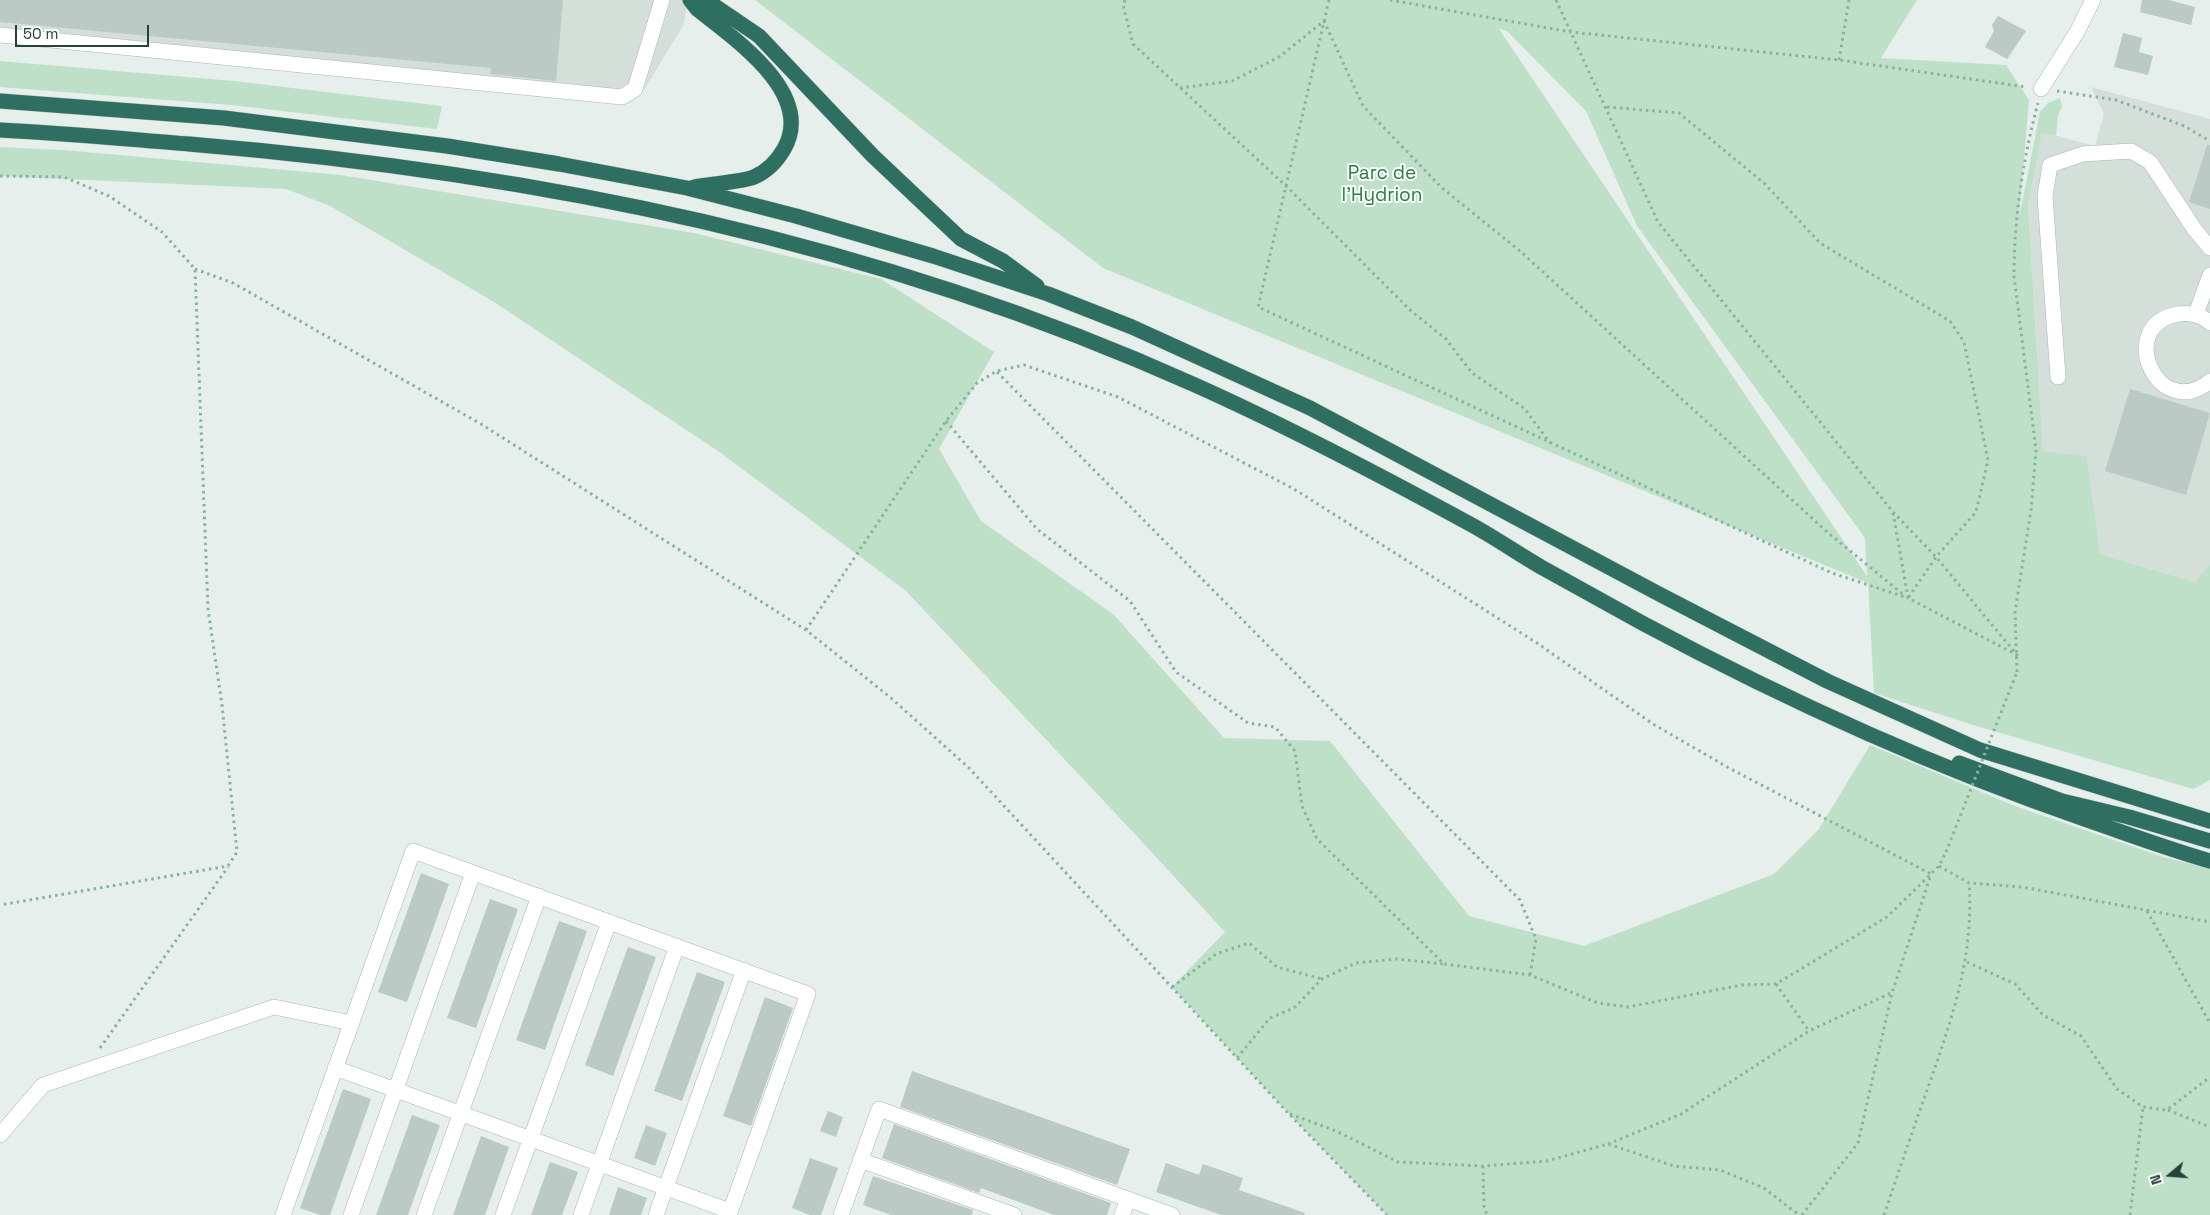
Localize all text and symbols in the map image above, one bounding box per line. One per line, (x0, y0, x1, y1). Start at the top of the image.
scale bar (18, 15, 151, 47)
text: 50 m (23, 24, 58, 43)
park label: Parc de l'Hydrion (1342, 163, 1422, 207)
north arrow (2145, 1150, 2195, 1200)
text: N (2146, 1172, 2166, 1187)

